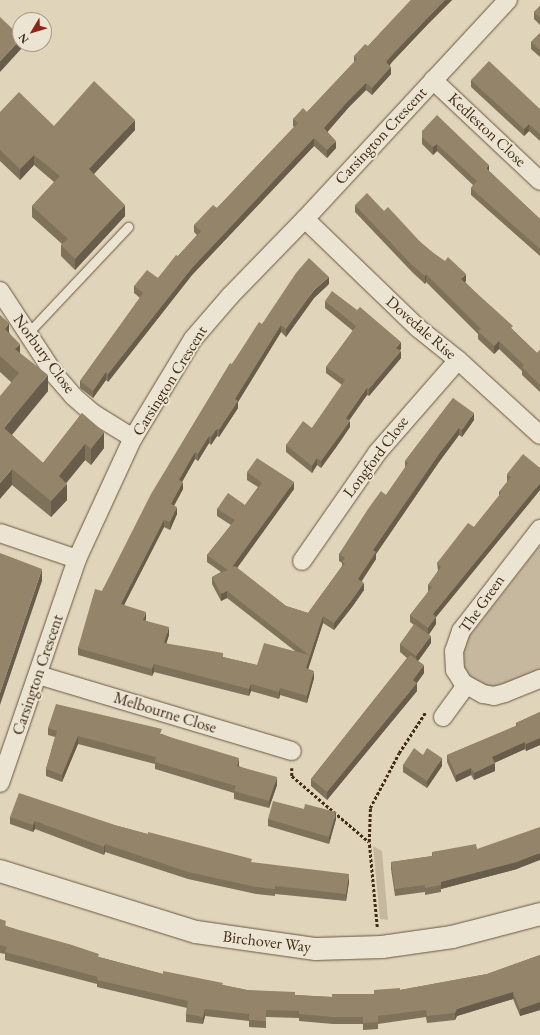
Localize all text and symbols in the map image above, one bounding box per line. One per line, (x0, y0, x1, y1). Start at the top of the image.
north arrow (12, 12, 52, 52)
text: N (15, 31, 32, 47)
street label: Carsington Crescent (331, 83, 431, 189)
street label: Kedleston Close (444, 89, 530, 171)
street label: Dovedale Rise (382, 292, 460, 364)
street label: Norbury Close (9, 311, 79, 397)
street label: Carsington Crescent (128, 322, 212, 440)
street label: Longford Close (339, 413, 413, 501)
street label: The Green (455, 571, 509, 637)
street label: Carsington Crescent (8, 612, 68, 738)
street label: Melbourne Close (111, 688, 219, 738)
street label: Birchover Way (222, 927, 312, 957)

